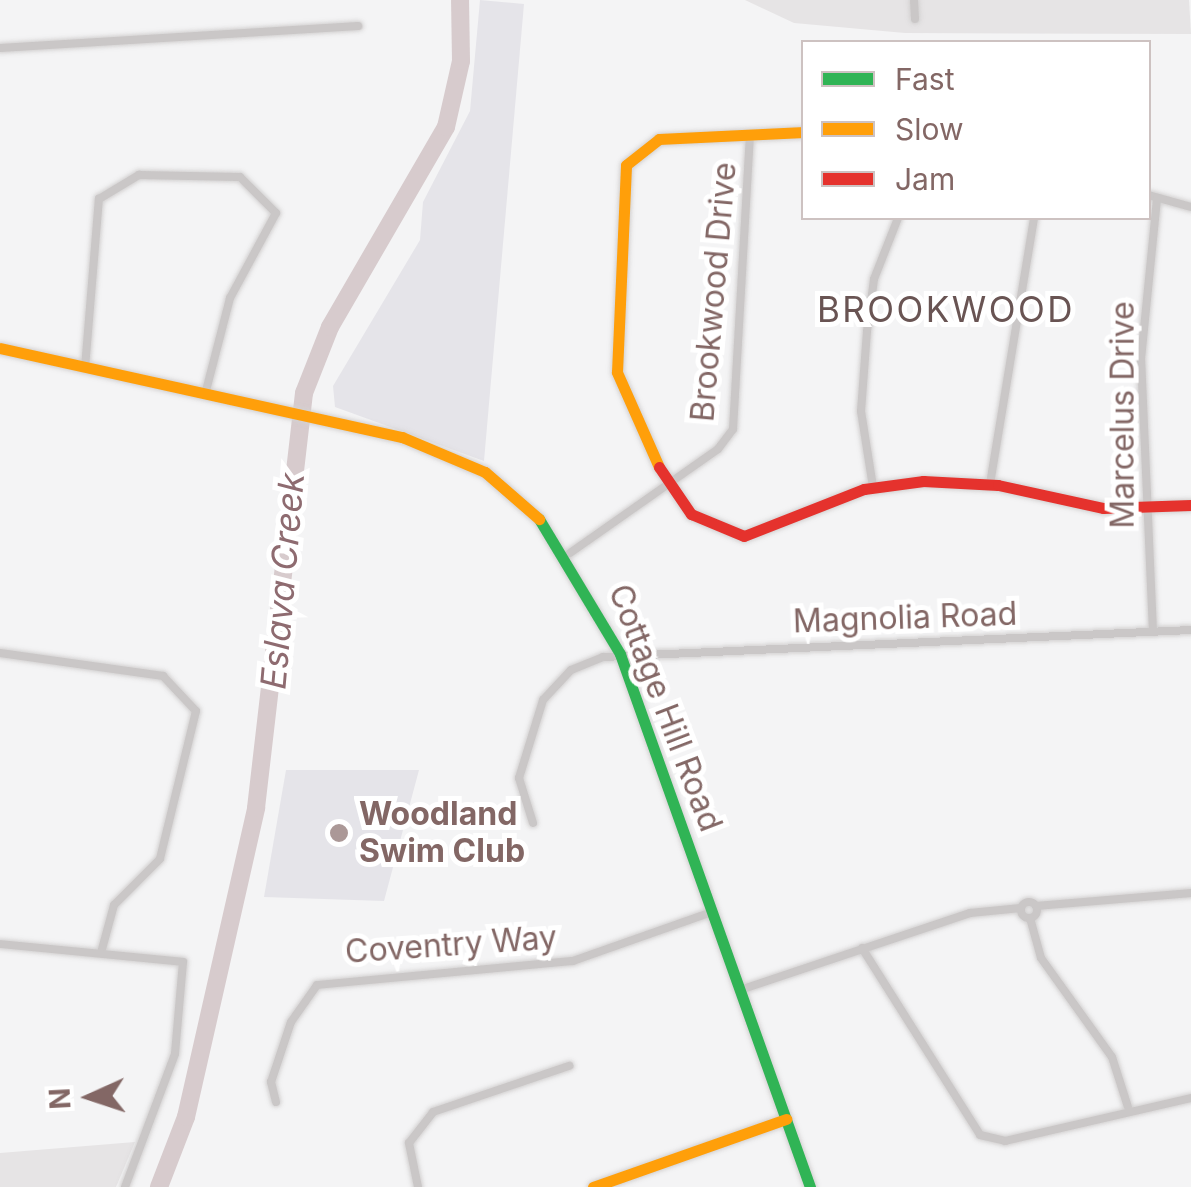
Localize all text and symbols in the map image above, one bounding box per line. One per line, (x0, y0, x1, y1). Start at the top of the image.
legend (801, 40, 1151, 220)
text: Fast (895, 61, 954, 97)
text: Slow (895, 111, 964, 147)
street label: Brookwood Drive (684, 161, 744, 423)
text: Jam (895, 161, 955, 197)
district label: BROOKWOOD (817, 288, 1075, 330)
street label: Marcelus Drive (1104, 301, 1142, 529)
water label: Eslava Creek (252, 471, 312, 691)
street label: Cottage Hill Road (600, 579, 730, 837)
street label: Magnolia Road (792, 595, 1018, 641)
place label: Woodland Swim Club (359, 796, 525, 871)
marker: Woodland Swim Club (328, 822, 350, 844)
street label: Coventry Way (344, 918, 558, 972)
north arrow (40, 1047, 140, 1147)
text: N (43, 1087, 78, 1110)

